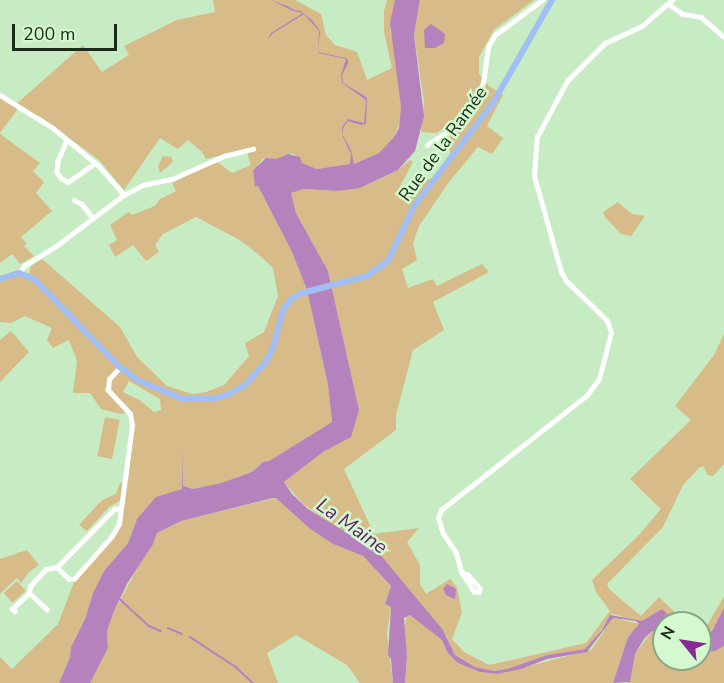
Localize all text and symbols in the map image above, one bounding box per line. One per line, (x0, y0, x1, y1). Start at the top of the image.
scale bar (15, 12, 120, 50)
text: 200 m (23, 22, 75, 46)
street label: Rue de la Ramée (394, 82, 492, 206)
water label: La Maine (312, 493, 392, 559)
north arrow (652, 611, 712, 671)
text: N (656, 622, 681, 644)

